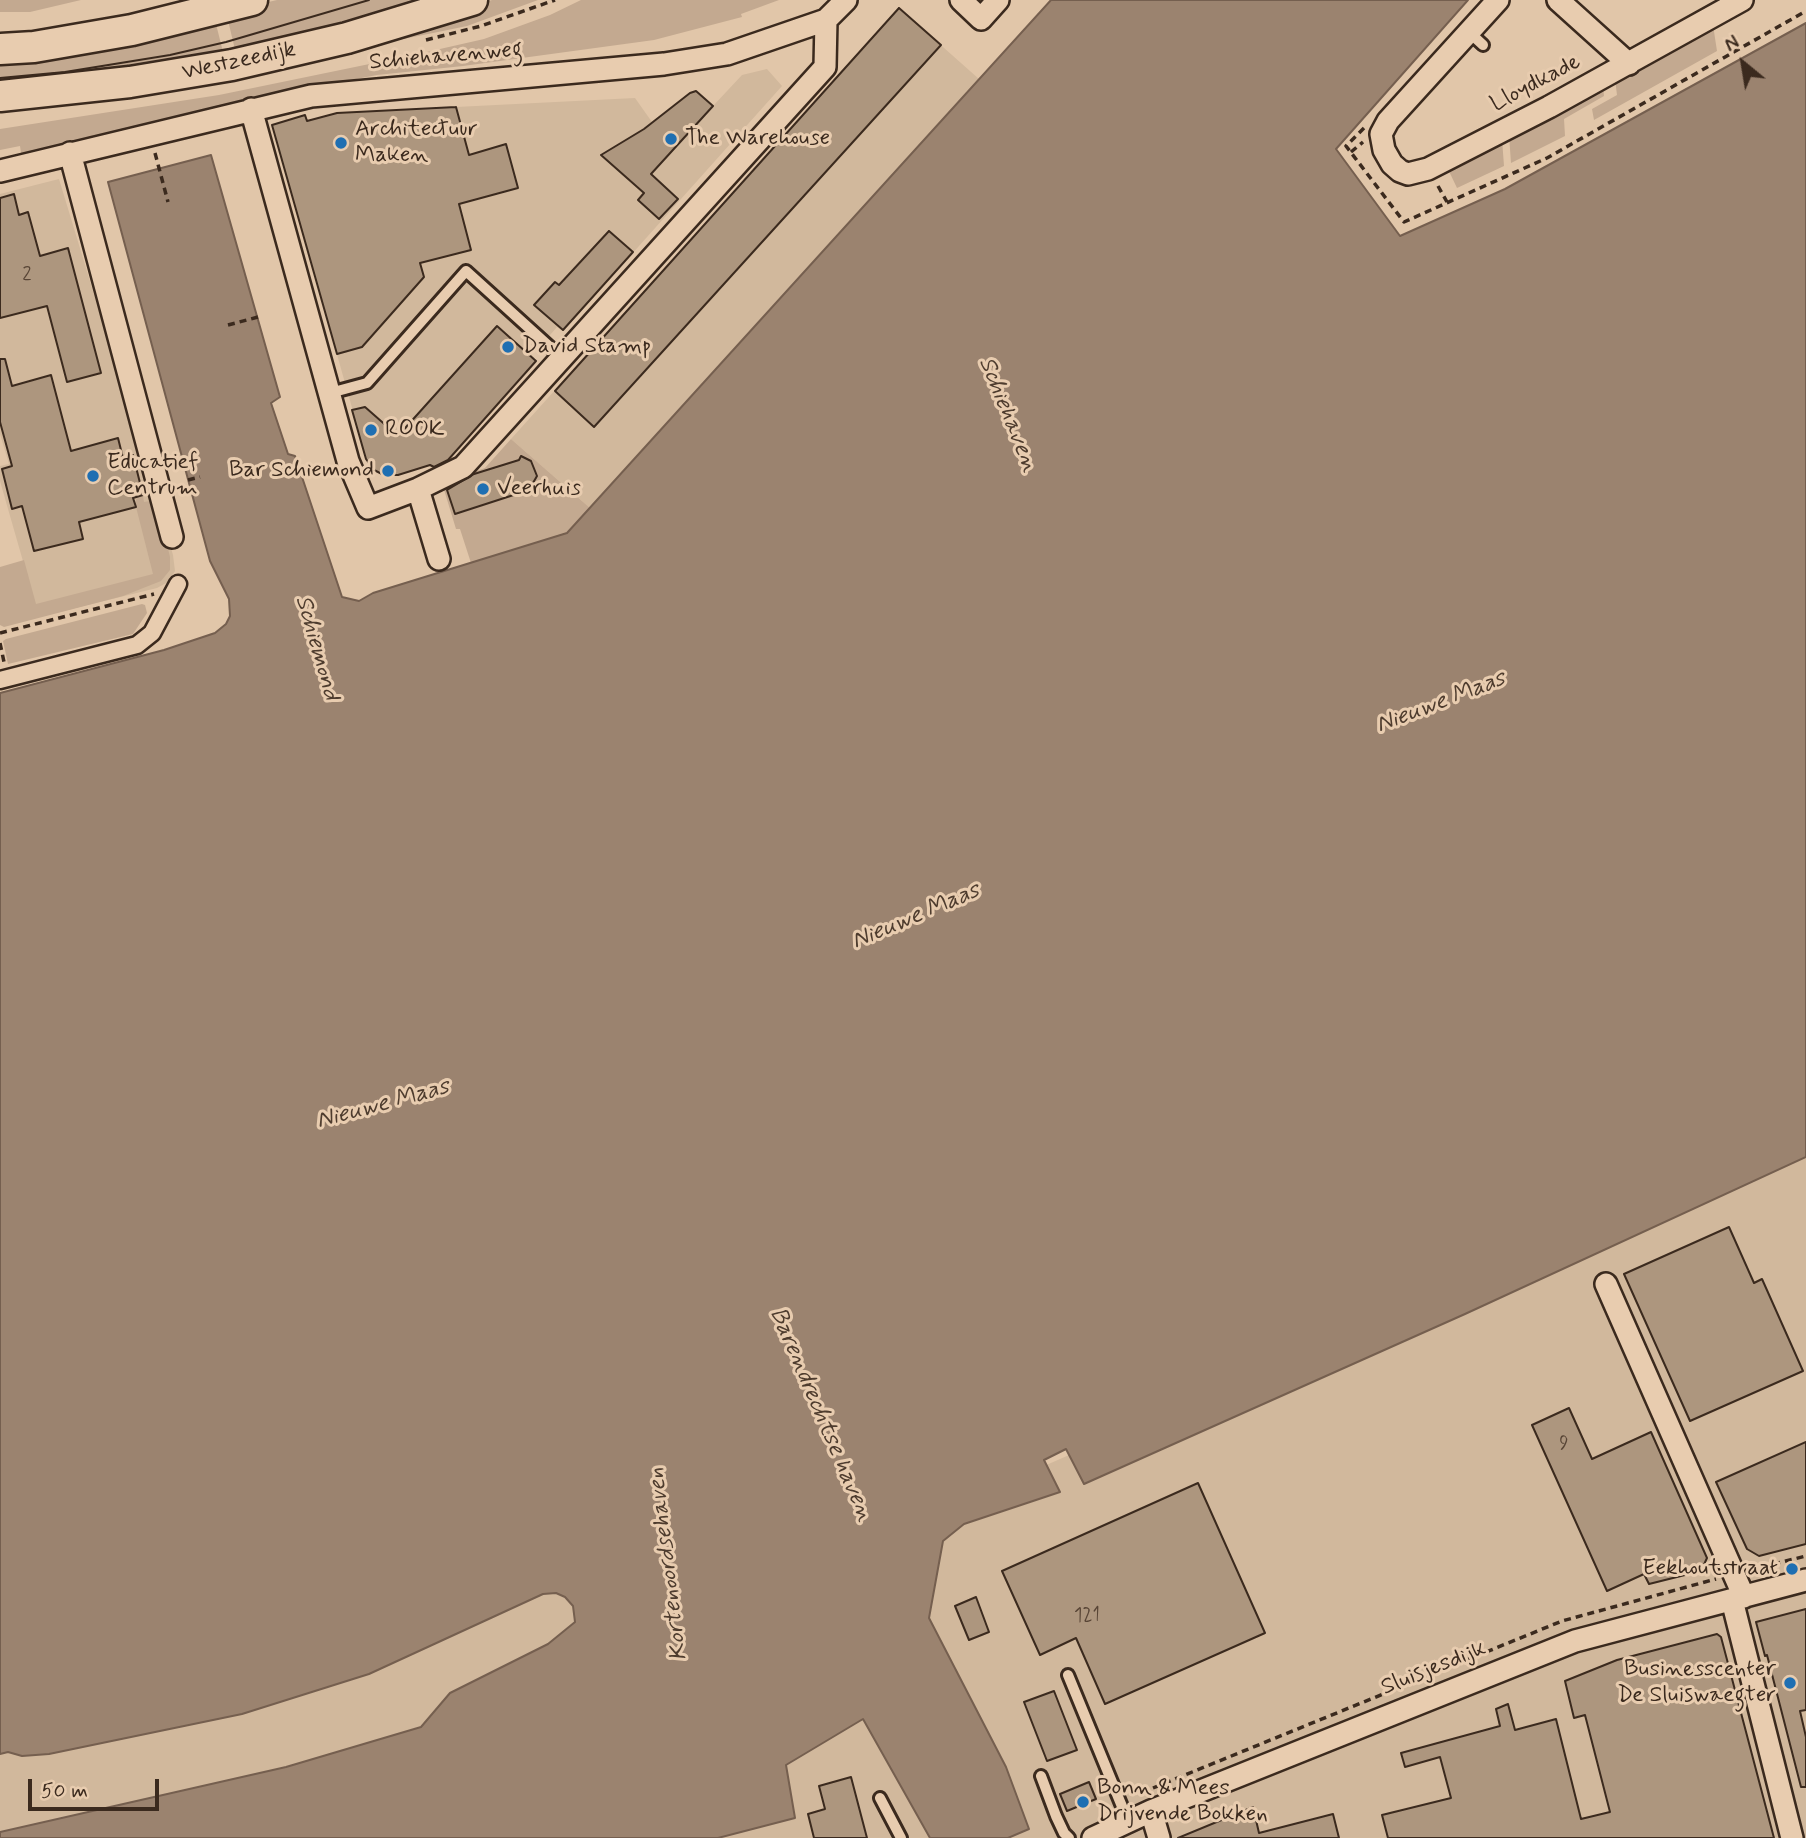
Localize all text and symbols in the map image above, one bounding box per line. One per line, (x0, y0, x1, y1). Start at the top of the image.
north arrow (1708, 28, 1778, 98)
text: N (1721, 30, 1744, 58)
street label: Westzeedijk (180, 37, 298, 87)
street label: Schiehavenweg (368, 37, 524, 77)
street label: Lloydkade (1486, 49, 1586, 119)
place label: Architectuur Maken (355, 116, 478, 170)
place label: The Warehouse (685, 125, 830, 153)
marker: The Warehouse (663, 131, 679, 147)
marker: Architectuur Maken (333, 135, 349, 151)
house number: 2 (22, 265, 32, 287)
place label: David Stamp (522, 333, 651, 361)
marker: David Stamp (500, 339, 516, 355)
water label: Schiehaven (971, 353, 1043, 477)
place label: ROOK (385, 416, 445, 444)
marker: ROOK (363, 422, 379, 438)
place label: Educatief Centrum (107, 449, 198, 503)
place label: Bar Schiemond (229, 457, 374, 485)
marker: Bar Schiemond (380, 463, 396, 479)
marker: Educatief Centrum (85, 468, 101, 484)
place label: Veerhuis (497, 475, 581, 503)
marker: Veerhuis (475, 481, 491, 497)
water label: Schiemond (287, 592, 345, 704)
water label: Nieuwe Maas (1372, 665, 1510, 741)
water label: Nieuwe Maas (848, 877, 984, 957)
water label: Nieuwe Maas (314, 1073, 452, 1137)
water label: Barendrechtse haven (762, 1304, 878, 1526)
house number: 9 (1559, 1434, 1569, 1456)
water label: Kortenoordsehaven (643, 1466, 695, 1662)
place label: Eekhoutstraat (1642, 1555, 1778, 1583)
marker: Eekhoutstraat (1784, 1561, 1800, 1577)
house number: 121 (1074, 1606, 1100, 1628)
street label: Sluisjesdijk (1378, 1635, 1490, 1703)
place label: Businesscenter De Sluiswaegter (1617, 1656, 1776, 1710)
marker: Businesscenter De Sluiswaegter (1782, 1675, 1798, 1691)
scale bar (32, 1764, 163, 1808)
place label: Bonn & Mees Drijvende Bokken (1097, 1775, 1268, 1829)
text: 50 m (41, 1777, 88, 1805)
marker: Bonn & Mees Drijvende Bokken (1075, 1794, 1091, 1810)

